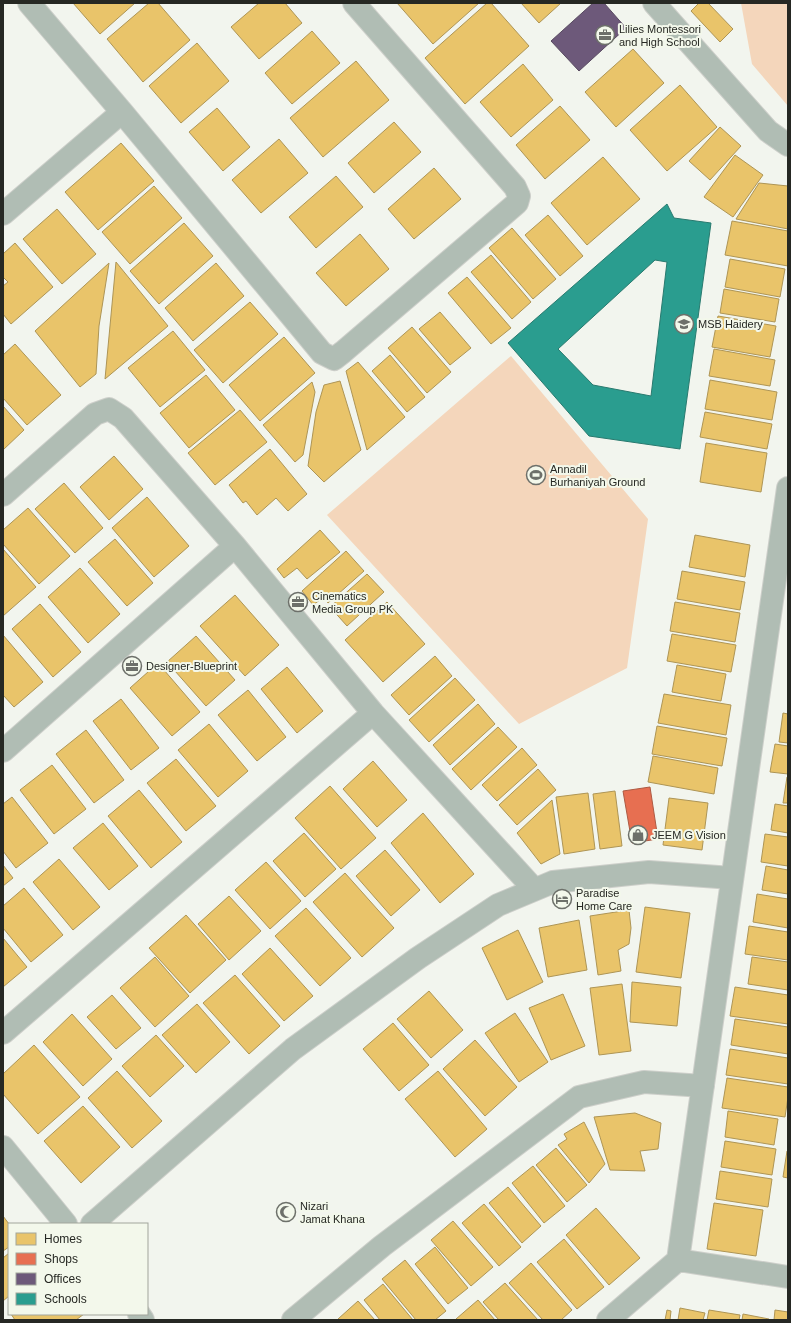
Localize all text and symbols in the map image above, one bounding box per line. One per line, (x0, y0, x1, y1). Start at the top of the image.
place label: Lilies Montessori and High School (619, 23, 701, 48)
office icon: Lilies Montessori and High School (594, 24, 616, 46)
school or university icon: MSB Haidery (673, 313, 695, 335)
place label: MSB Haidery (698, 318, 763, 330)
place label: Annadil Burhaniyah Ground (550, 463, 645, 488)
sports icon: Annadil Burhaniyah Ground (525, 464, 547, 486)
place label: Cinematics Media Group PK (312, 590, 394, 615)
office icon: Cinematics Media Group PK (287, 591, 309, 613)
office icon: Designer-Blueprint (121, 655, 143, 677)
place label: Designer-Blueprint (146, 660, 237, 672)
shop icon: JEEM G Vision (627, 824, 649, 846)
place label: JEEM G Vision (652, 829, 726, 841)
place label: Paradise Home Care (576, 887, 632, 912)
hotel icon: Paradise Home Care (551, 888, 573, 910)
place label: Nizari Jamat Khana (300, 1200, 366, 1225)
mosque icon: Nizari Jamat Khana (275, 1201, 297, 1223)
legend (8, 1223, 148, 1315)
text: Homes (44, 1232, 82, 1246)
text: Shops (44, 1252, 78, 1266)
text: Offices (44, 1272, 81, 1286)
text: Schools (44, 1292, 87, 1306)

